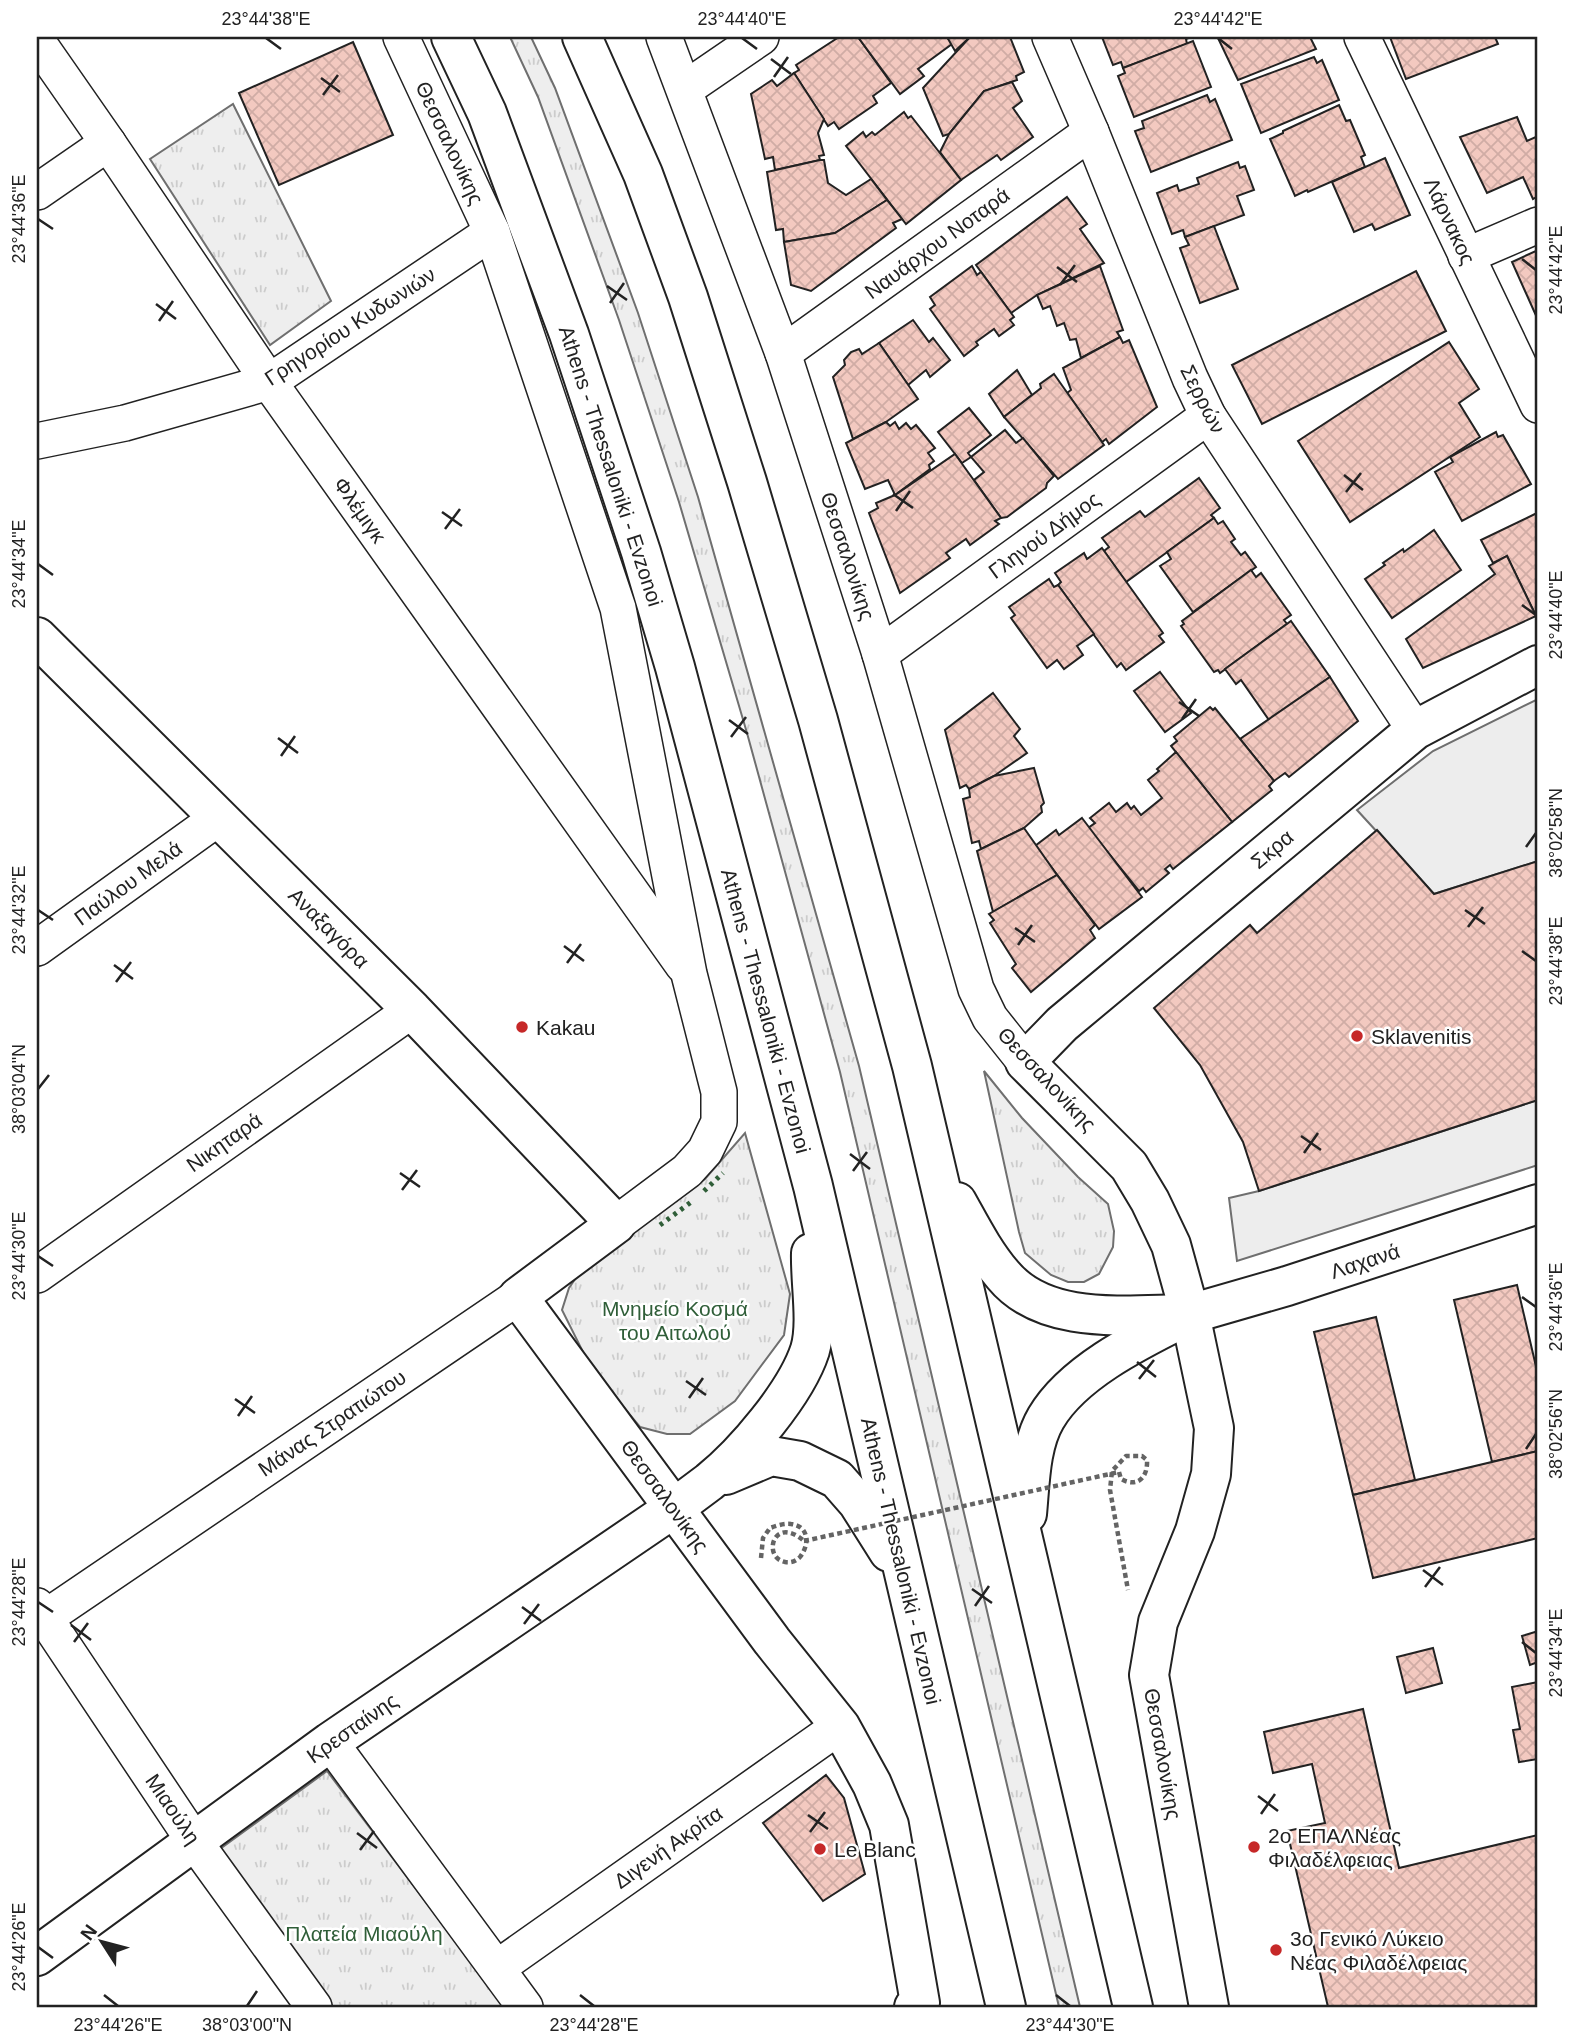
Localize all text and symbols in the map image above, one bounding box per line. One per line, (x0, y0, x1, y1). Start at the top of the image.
text: 23°44'38"E (221, 9, 311, 29)
text: 23°44'40"E (697, 9, 787, 29)
text: 23°44'42"E (1173, 9, 1263, 29)
street label: Θεσσαλονίκης (411, 78, 489, 208)
text: 23°44'36"E (9, 174, 29, 264)
street label: Λάρνακος (1420, 174, 1480, 268)
street label: Ναυάρχου Νοταρά (860, 183, 1014, 303)
text: 23°44'42"E (1546, 225, 1566, 315)
street label: Γρηγορίου Κυδωνιών (260, 262, 440, 390)
street label: Athens - Thessaloniki - Evzonoi (555, 323, 667, 609)
street label: Σερρών (1176, 361, 1230, 437)
street label: Φλέμιγκ (329, 473, 391, 547)
street label: Γληνού Δήμος (984, 487, 1104, 583)
street label: Θεσσαλονίκης (816, 489, 880, 623)
text: 23°44'34"E (9, 519, 29, 609)
text: 23°44'40"E (1546, 570, 1566, 660)
text: 38°02'58"N (1546, 788, 1566, 878)
street label: Σκρα (1246, 825, 1298, 873)
street label: Παύλου Μελά (70, 836, 186, 930)
text: 23°44'32"E (9, 865, 29, 955)
street label: Athens - Thessaloniki - Evzonoi (717, 866, 815, 1156)
street label: Αναξαγόρα (284, 883, 374, 973)
text: 23°44'38"E (1546, 916, 1566, 1006)
place label: Kakau (536, 1016, 596, 1039)
marker: Kakau (514, 1019, 530, 1035)
street label: Θεσσαλονίκης (993, 1022, 1101, 1136)
place label: Sklavenitis (1371, 1025, 1471, 1048)
marker: Sklavenitis (1349, 1028, 1365, 1044)
text: 38°03'04"N (9, 1044, 29, 1134)
street label: Νικηταρά (182, 1108, 266, 1176)
text: 23°44'30"E (9, 1211, 29, 1301)
street label: Λαχανά (1327, 1239, 1403, 1283)
text: 23°44'36"E (1546, 1262, 1566, 1352)
park label: Μνημείο Κοσμά του Αιτωλού (602, 1297, 748, 1344)
street label: Μάνας Στρατιώτου (254, 1365, 410, 1481)
text: 38°02'56"N (1546, 1389, 1566, 1479)
street label: Athens - Thessaloniki - Evzonoi (857, 1415, 945, 1707)
street label: Θεσσαλονίκης (617, 1435, 713, 1557)
text: 23°44'28"E (9, 1557, 29, 1647)
text: 23°44'34"E (1546, 1608, 1566, 1698)
street label: Θεσσαλονίκης (1140, 1686, 1186, 1822)
street label: Κρεσταίνης (302, 1688, 402, 1768)
street label: Μιαούλη (141, 1770, 205, 1848)
street label: Διγενή Ακρίτα (610, 1801, 726, 1893)
place label: 2ο ΕΠΑΛΝέας Φιλαδέλφειας (1268, 1824, 1401, 1871)
place label: Le Blanc (834, 1838, 916, 1861)
marker: 2ο ΕΠΑΛΝέας Φιλαδέλφειας (1246, 1839, 1262, 1855)
marker: Le Blanc (812, 1841, 828, 1857)
text: 23°44'26"E (9, 1902, 29, 1992)
north arrow (66, 1908, 136, 1978)
text: N (76, 1921, 101, 1944)
park label: Πλατεία Μιαούλη (285, 1922, 443, 1945)
place label: 3ο Γενικό Λύκειο Νέας Φιλαδέλφειας (1290, 1927, 1467, 1974)
marker: 3ο Γενικό Λύκειο Νέας Φιλαδέλφειας (1268, 1942, 1284, 1958)
text: 23°44'26"E (73, 2015, 163, 2035)
text: 38°03'00"N (202, 2015, 292, 2035)
text: 23°44'28"E (549, 2015, 639, 2035)
text: 23°44'30"E (1025, 2015, 1115, 2035)

